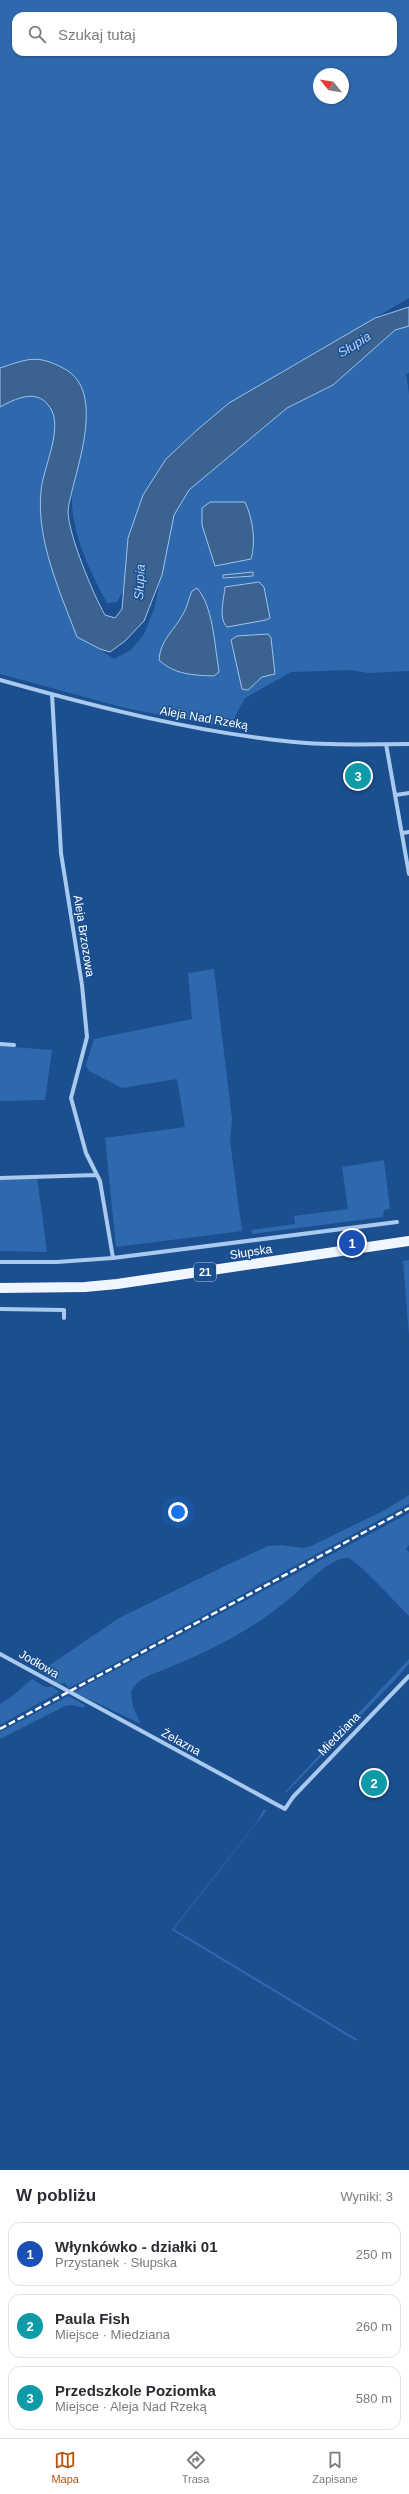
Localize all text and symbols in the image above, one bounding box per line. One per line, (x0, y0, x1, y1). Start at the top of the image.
search box (12, 12, 397, 56)
icon: search (26, 23, 48, 45)
text: Szukaj tutaj (58, 26, 136, 43)
north arrow (313, 68, 349, 104)
water label: Słupia (335, 328, 374, 360)
water label: Słupia (131, 564, 148, 600)
street label: Aleja Nad Rzeką (159, 703, 250, 733)
pin: 3 (345, 761, 371, 791)
street label: Aleja Brzozowa (71, 894, 97, 978)
pin: 1 (339, 1228, 365, 1258)
street label: Słupska (229, 1242, 273, 1262)
road number: 21 (194, 1263, 216, 1281)
your location (168, 1502, 188, 1522)
street label: Jodłowa (16, 1647, 62, 1681)
street label: Miedziana (315, 1709, 363, 1759)
street label: Żelazna (159, 1726, 203, 1759)
pin: 2 (361, 1768, 387, 1798)
text: W pobliżu (16, 2186, 96, 2205)
text: Wyniki: 3 (340, 2189, 393, 2204)
text: Włynkówko - działki 01 (55, 2238, 218, 2255)
text: 1 (26, 2247, 34, 2262)
text: 250 m (356, 2247, 392, 2262)
text: Przystanek · Słupska (55, 2255, 177, 2270)
text: Paula Fish (55, 2310, 130, 2327)
text: 2 (26, 2319, 34, 2334)
text: 260 m (356, 2319, 392, 2334)
text: Miejsce · Miedziana (55, 2327, 170, 2342)
text: Przedszkole Poziomka (55, 2382, 216, 2399)
text: 3 (26, 2391, 34, 2406)
text: 580 m (356, 2391, 392, 2406)
text: Miejsce · Aleja Nad Rzeką (55, 2399, 207, 2414)
tab: Mapa (51, 2449, 79, 2485)
tab: Trasa (182, 2449, 209, 2485)
tab: Zapisane (312, 2449, 358, 2485)

